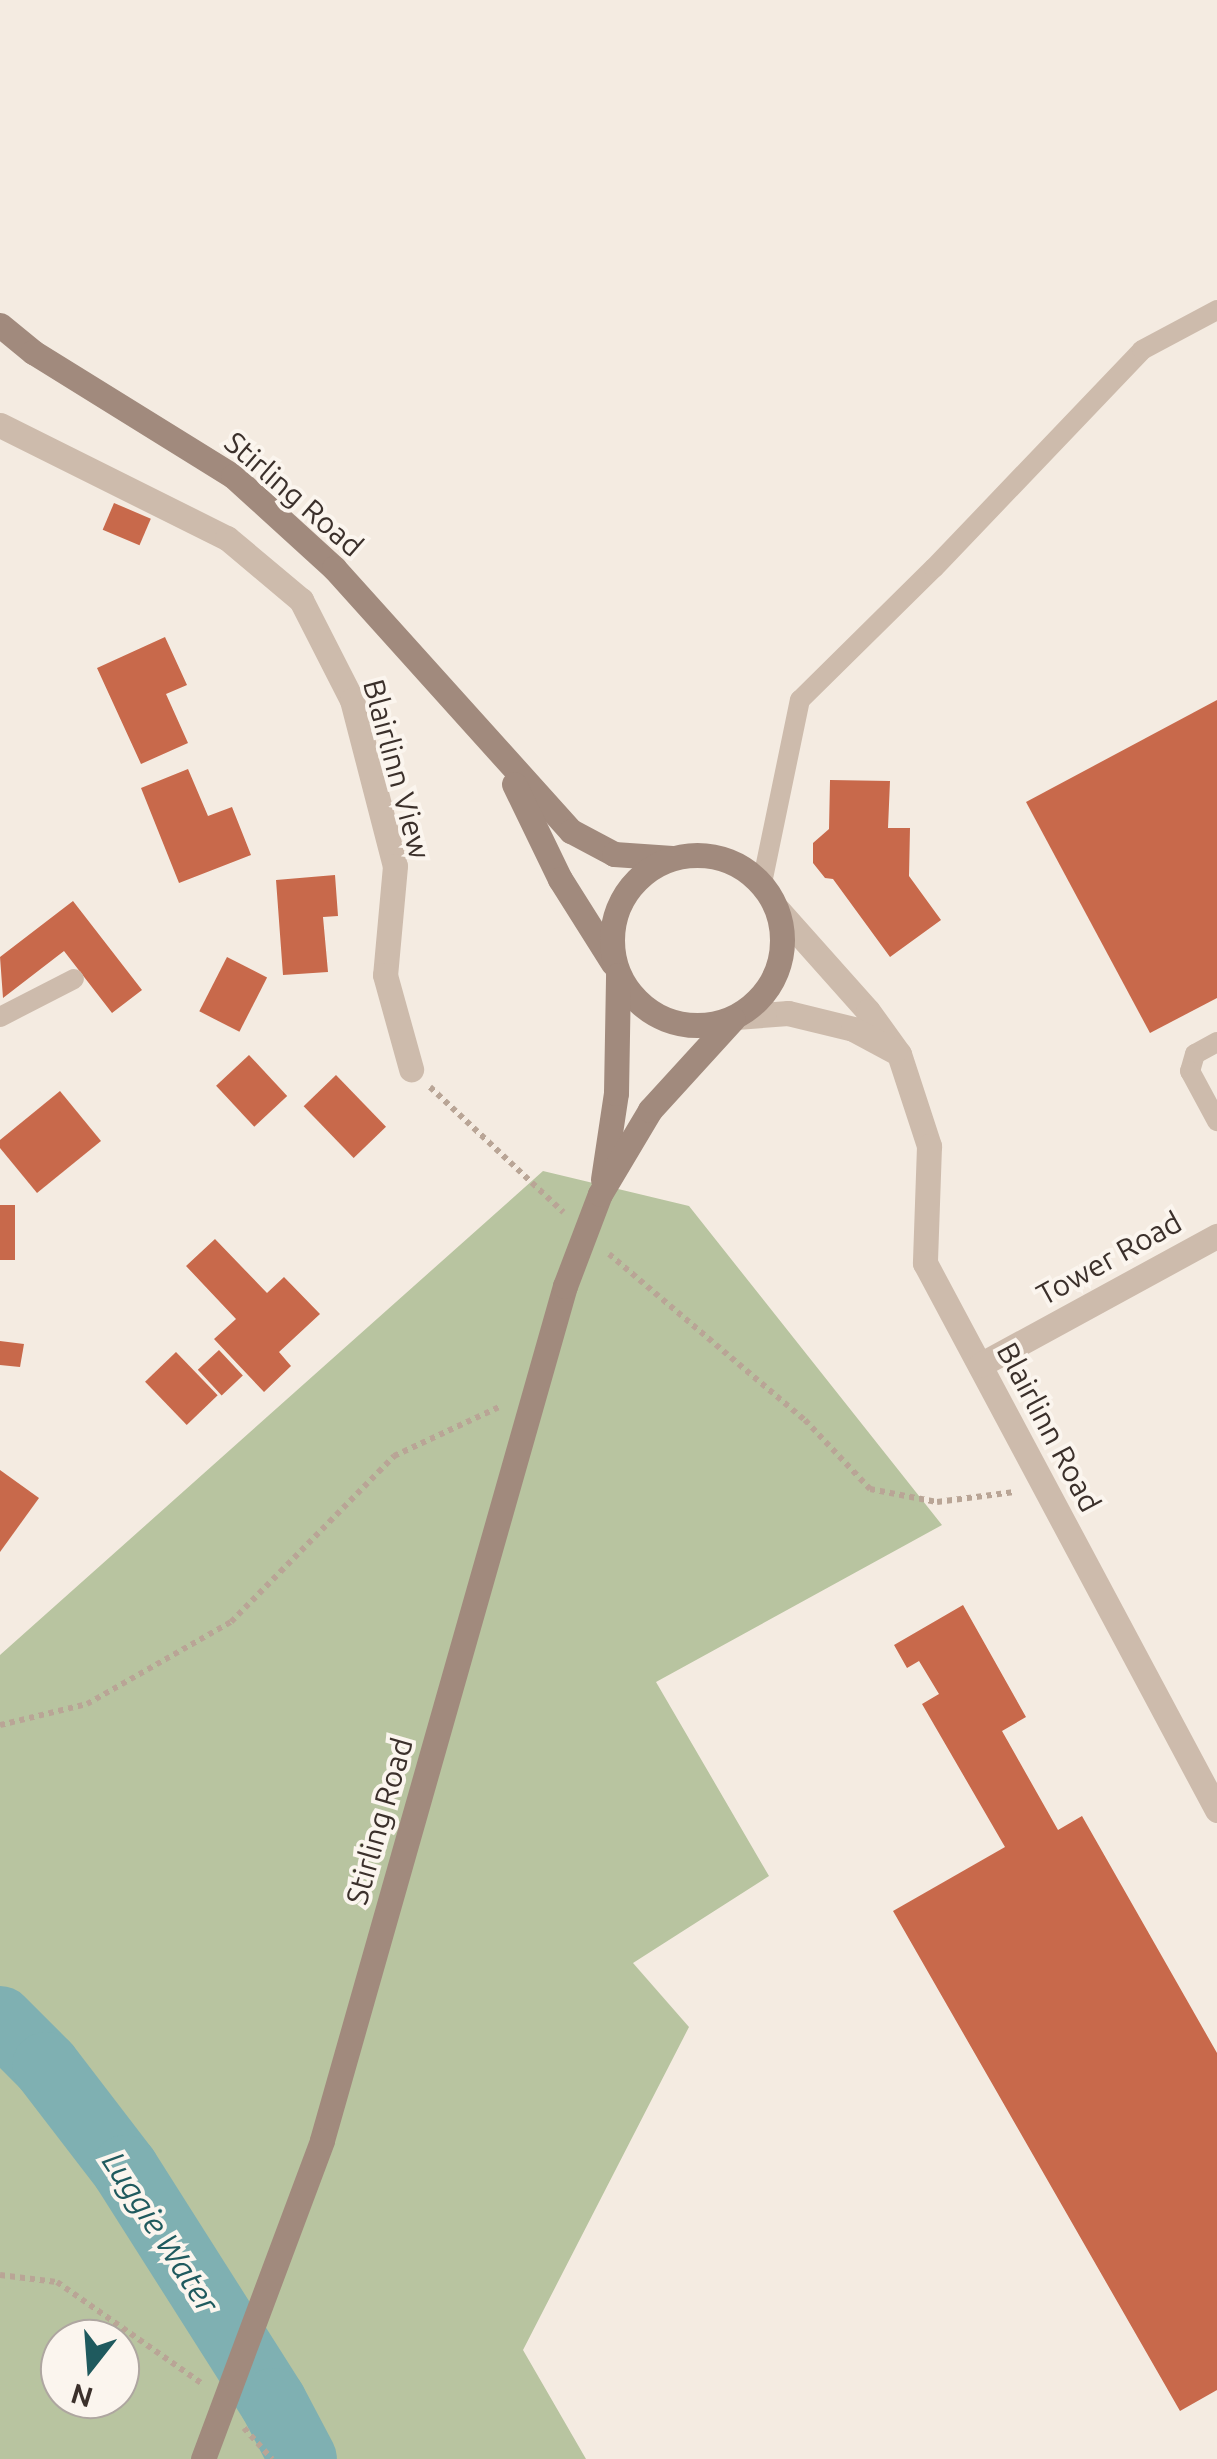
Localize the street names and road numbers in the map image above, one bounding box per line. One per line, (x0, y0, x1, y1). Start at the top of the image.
street label: Stirling Road (217, 424, 371, 564)
street label: Blairlinn View (356, 675, 438, 863)
street label: Tower Road (1030, 1203, 1188, 1313)
street label: Blairlinn Road (989, 1336, 1109, 1518)
street label: Stirling Road (338, 1734, 420, 1908)

